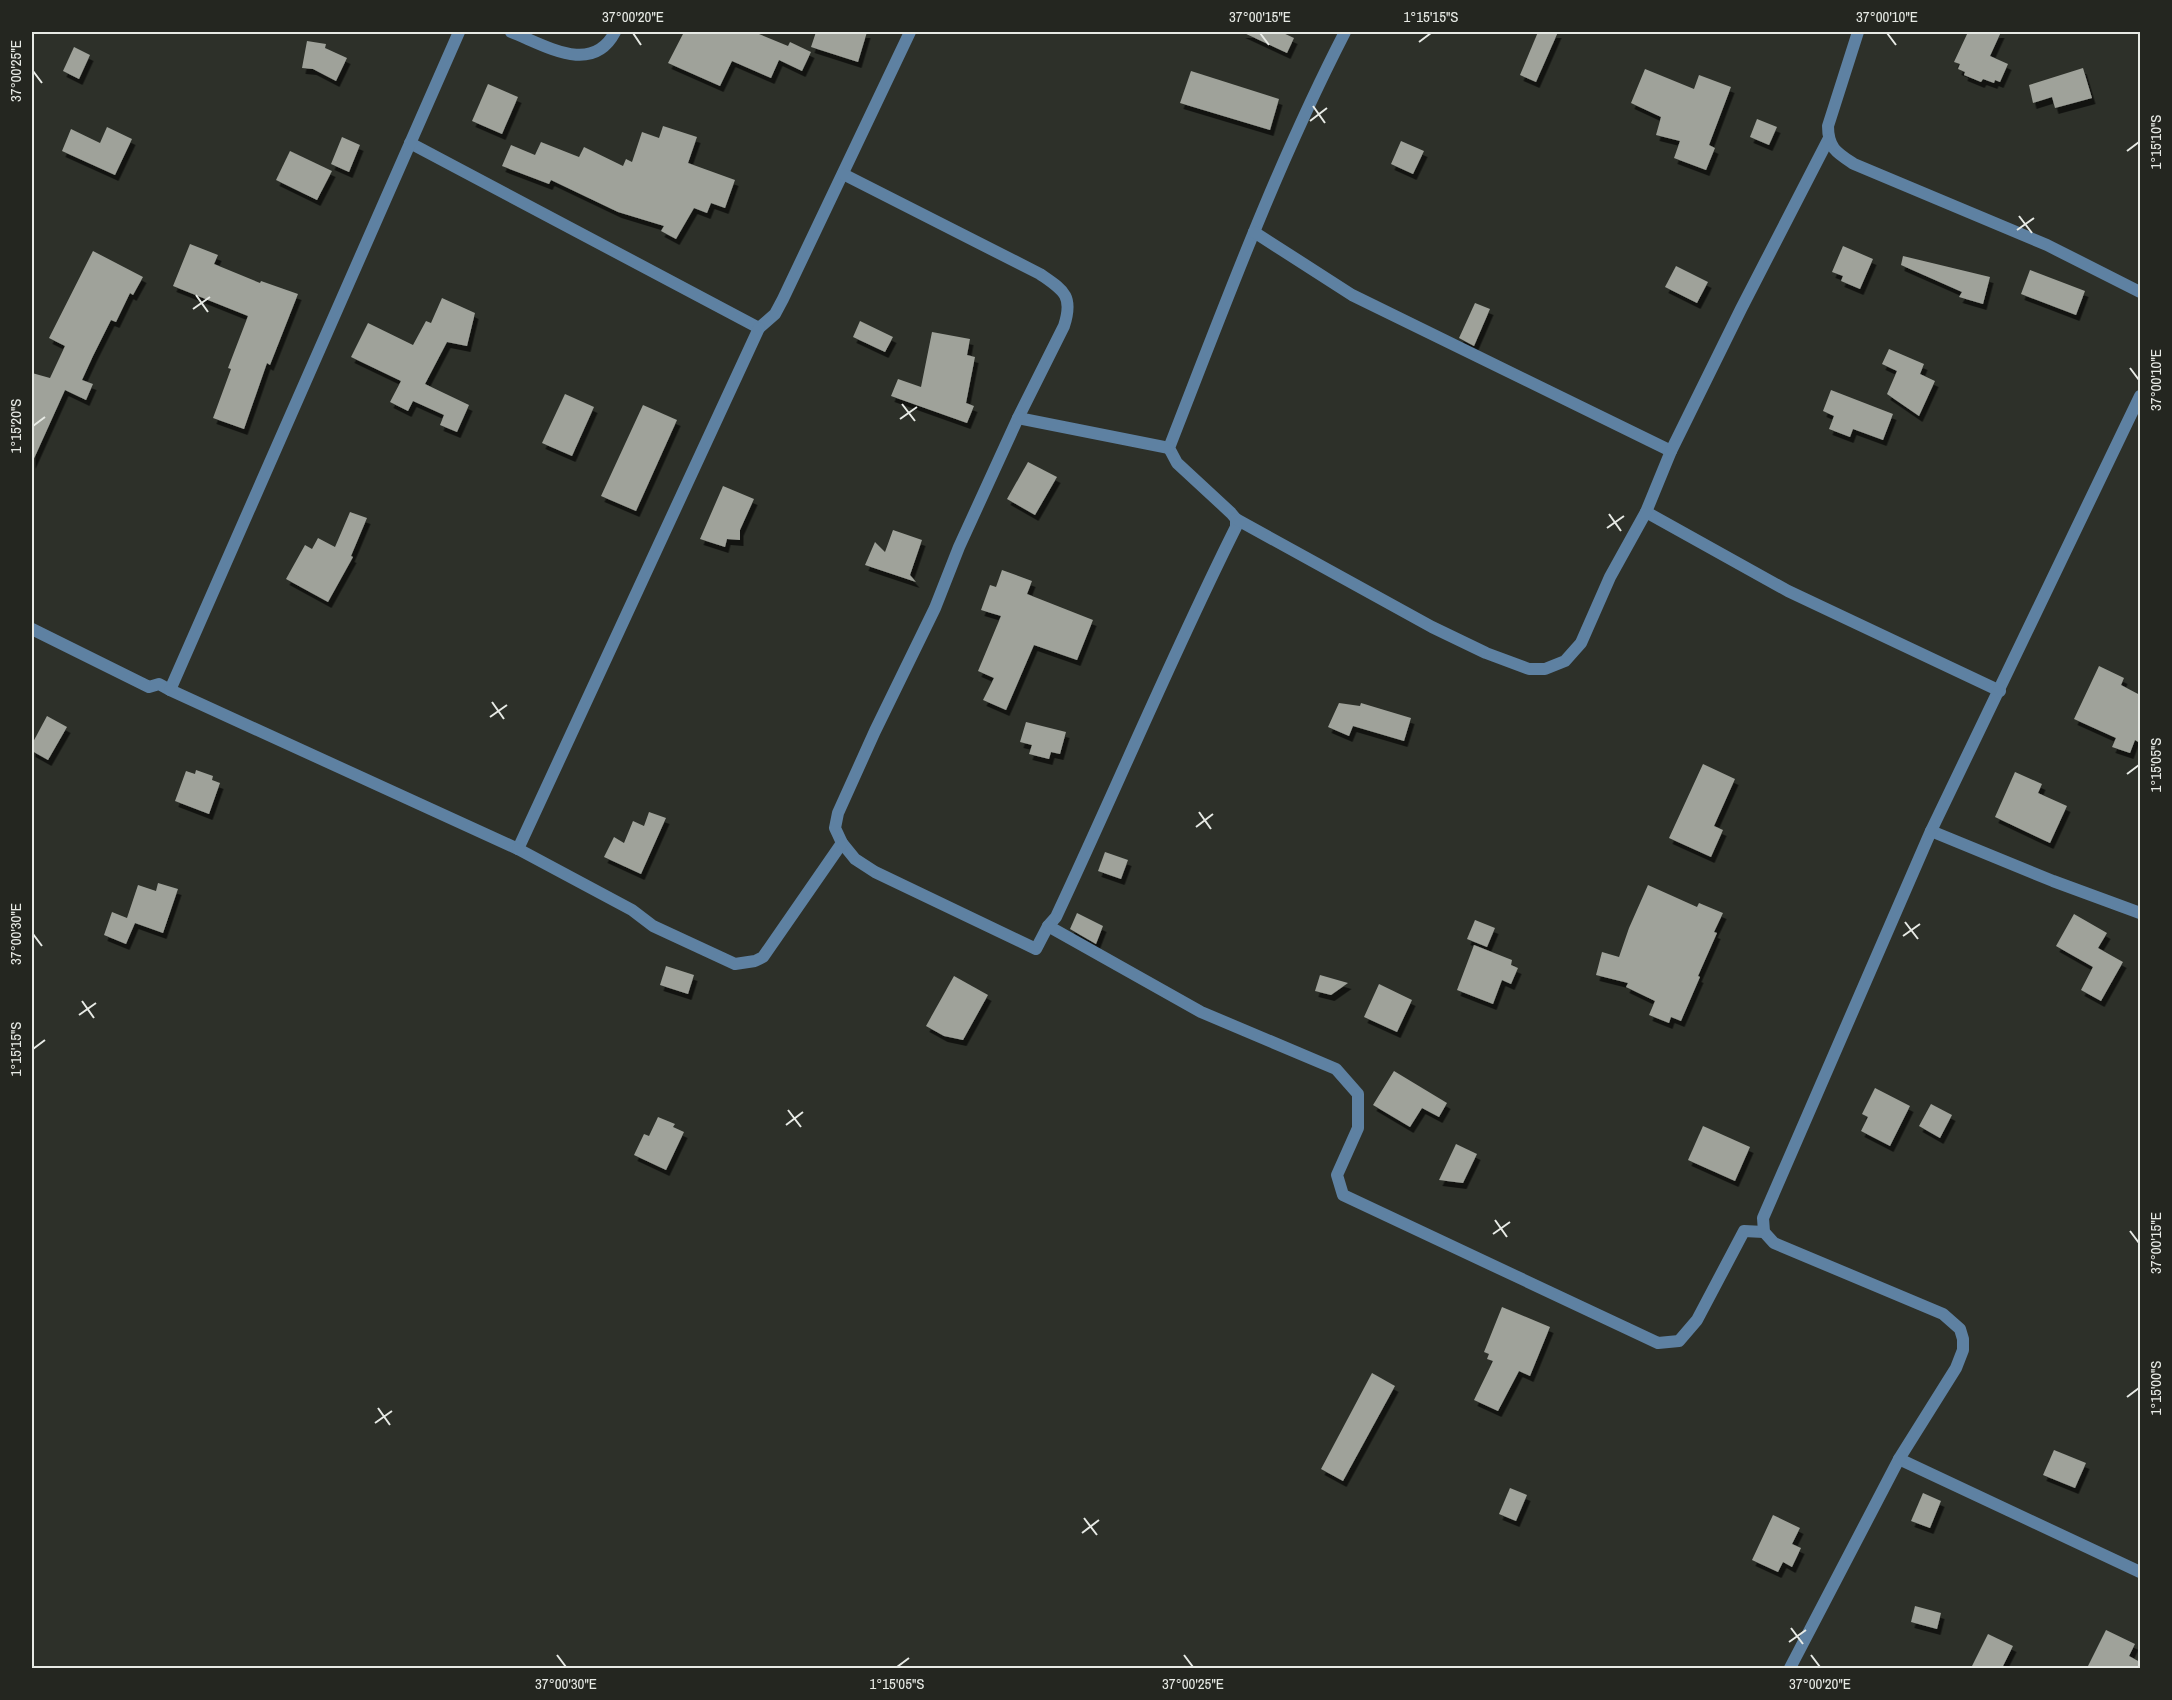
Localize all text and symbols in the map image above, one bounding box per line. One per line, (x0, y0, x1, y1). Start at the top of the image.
text: 37°00'20"E (602, 6, 664, 27)
text: 37°00'15"E (1229, 6, 1291, 27)
text: 1°15'15"S (1403, 6, 1459, 27)
text: 37°00'10"E (1856, 6, 1918, 27)
text: 37°00'25"E (5, 40, 26, 102)
text: 1°15'10"S (2145, 114, 2166, 170)
text: 37°00'10"E (2145, 349, 2166, 411)
text: 1°15'20"S (5, 398, 26, 454)
text: 1°15'05"S (2145, 737, 2166, 793)
text: 37°00'30"E (5, 903, 26, 965)
text: 1°15'15"S (5, 1021, 26, 1077)
text: 37°00'15"E (2145, 1212, 2166, 1274)
text: 1°15'00"S (2145, 1360, 2166, 1416)
text: 37°00'30"E (535, 1673, 597, 1694)
text: 1°15'05"S (869, 1673, 925, 1694)
text: 37°00'25"E (1162, 1673, 1224, 1694)
text: 37°00'20"E (1789, 1673, 1851, 1694)

